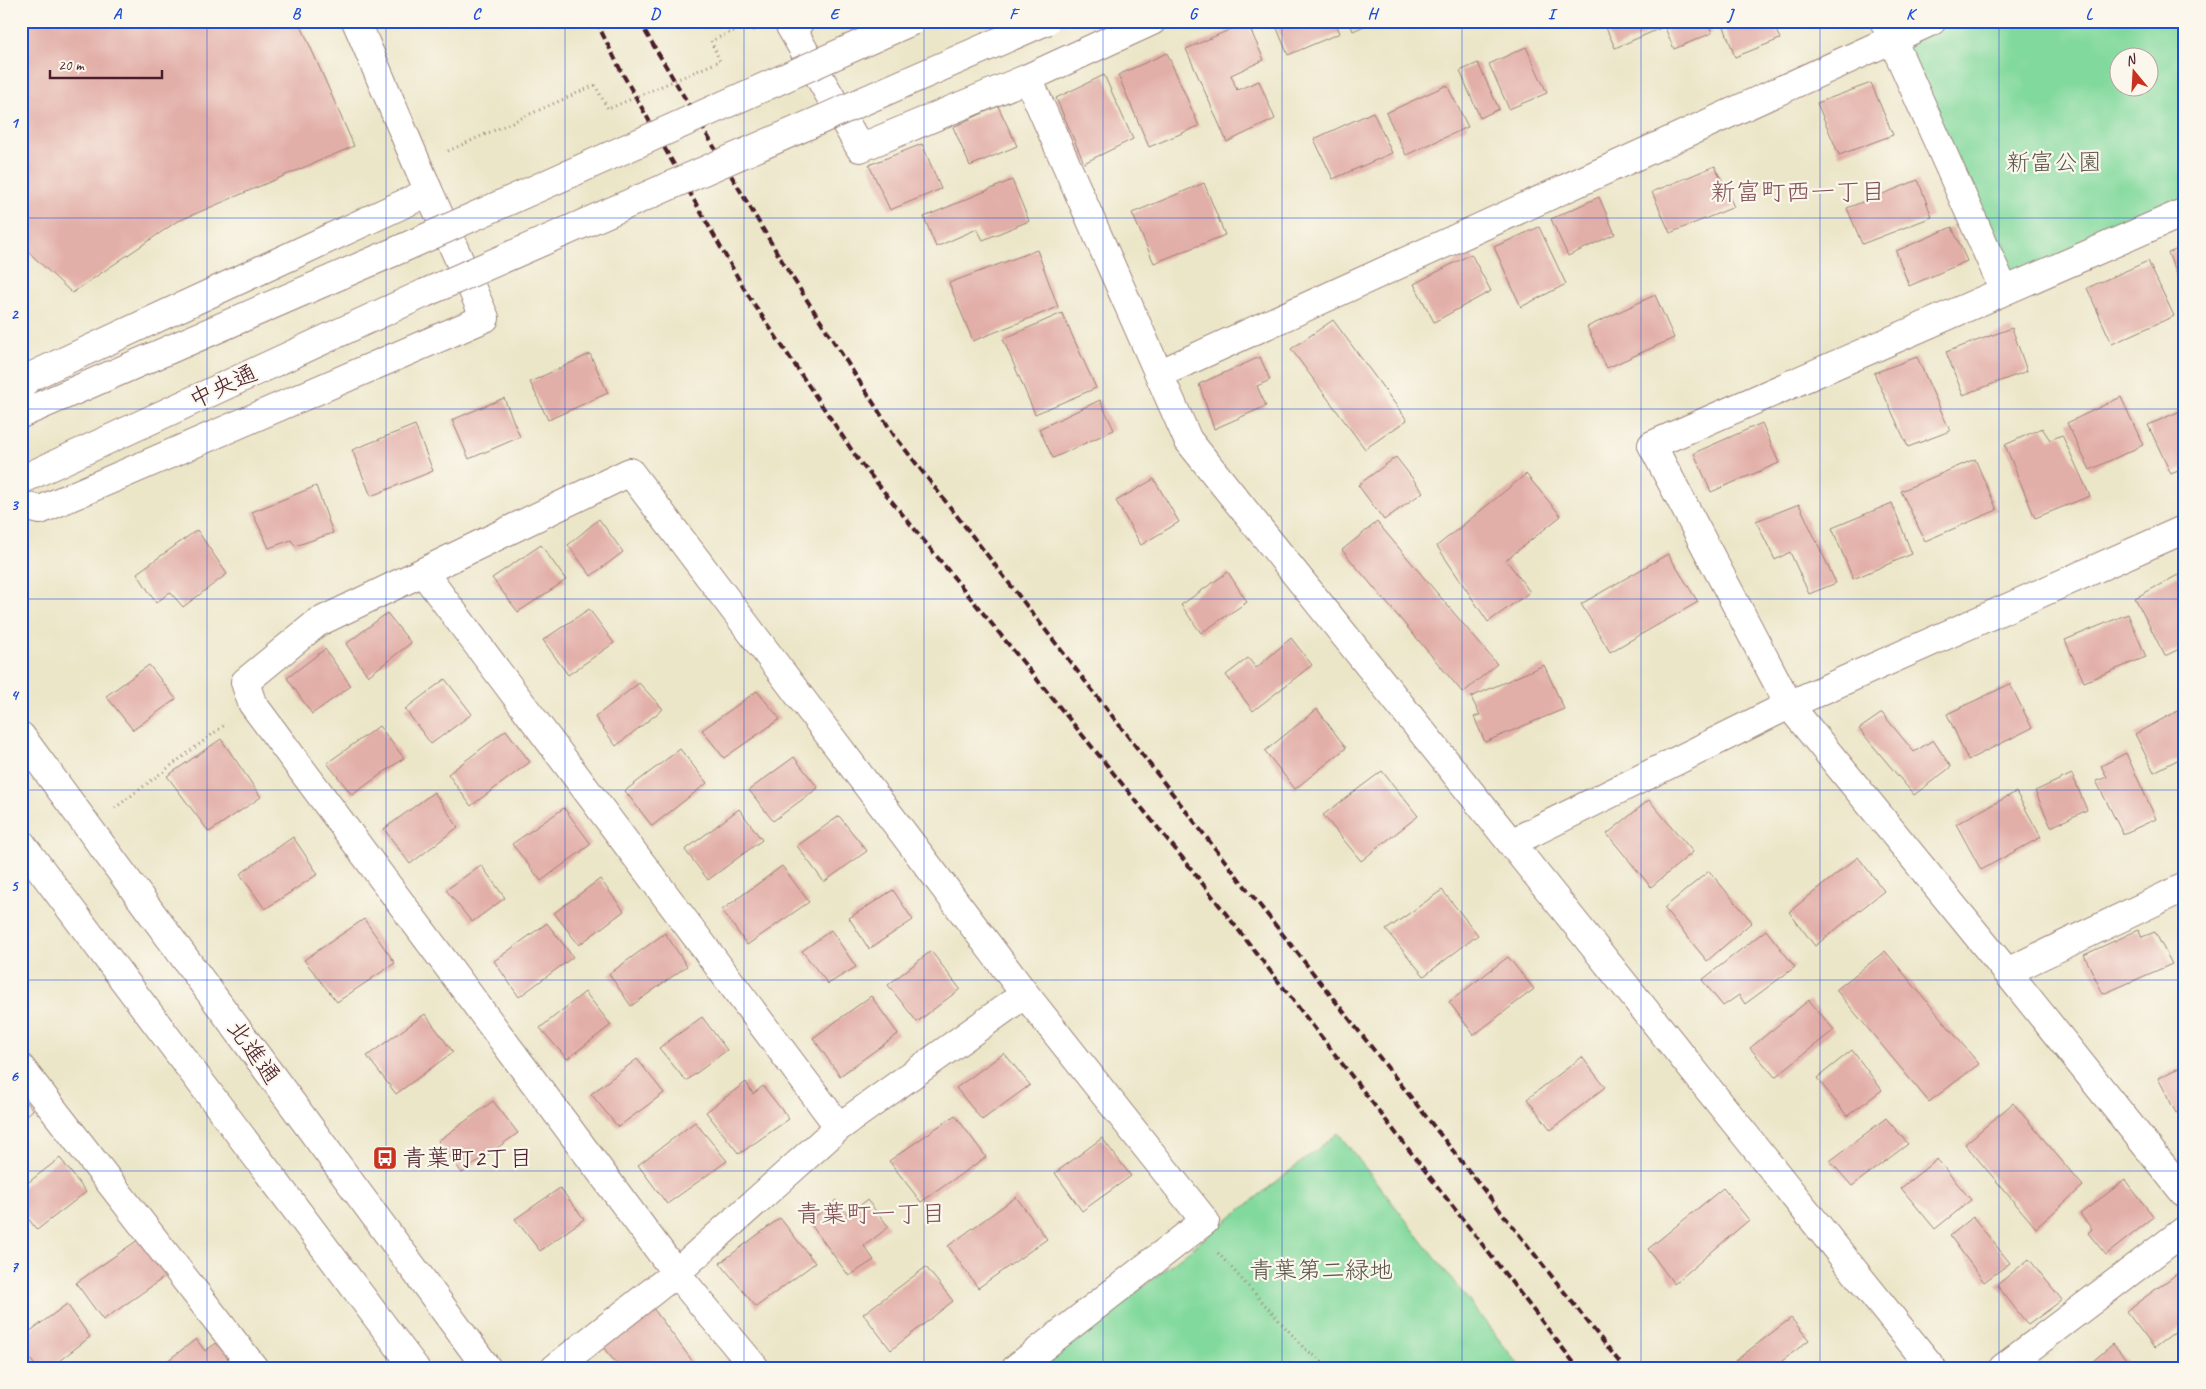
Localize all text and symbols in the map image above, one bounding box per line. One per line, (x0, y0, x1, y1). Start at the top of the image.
text: A (113, 4, 123, 24)
text: B (292, 4, 302, 24)
text: C (472, 4, 482, 24)
text: D (650, 4, 661, 24)
text: E (830, 4, 841, 24)
text: F (1009, 4, 1020, 24)
text: G (1189, 4, 1199, 24)
text: H (1367, 4, 1379, 24)
text: I (1548, 4, 1558, 24)
text: J (1726, 4, 1735, 24)
text: K (1906, 4, 1918, 24)
text: L (2086, 4, 2094, 24)
scale bar (50, 48, 162, 80)
north arrow (2108, 48, 2158, 98)
text: N (2123, 50, 2139, 70)
text: 20 m (58, 56, 85, 75)
text: 1 (10, 113, 19, 133)
park label: 新富公園 (2006, 147, 2102, 177)
district label: 新富町西一丁目 (1710, 176, 1886, 208)
text: 2 (10, 304, 19, 324)
street label: 中央通 (184, 357, 262, 415)
text: 3 (10, 495, 19, 515)
text: 4 (10, 685, 19, 705)
text: 5 (11, 876, 20, 896)
street label: 北進通 (221, 1014, 287, 1090)
text: 6 (10, 1066, 19, 1086)
place label: 青葉町2丁目 (402, 1143, 533, 1173)
bus stop icon: 青葉町2丁目 (372, 1145, 398, 1171)
district label: 青葉町一丁目 (796, 1198, 946, 1230)
park label: 青葉第二緑地 (1249, 1255, 1393, 1285)
text: 7 (10, 1257, 19, 1277)

